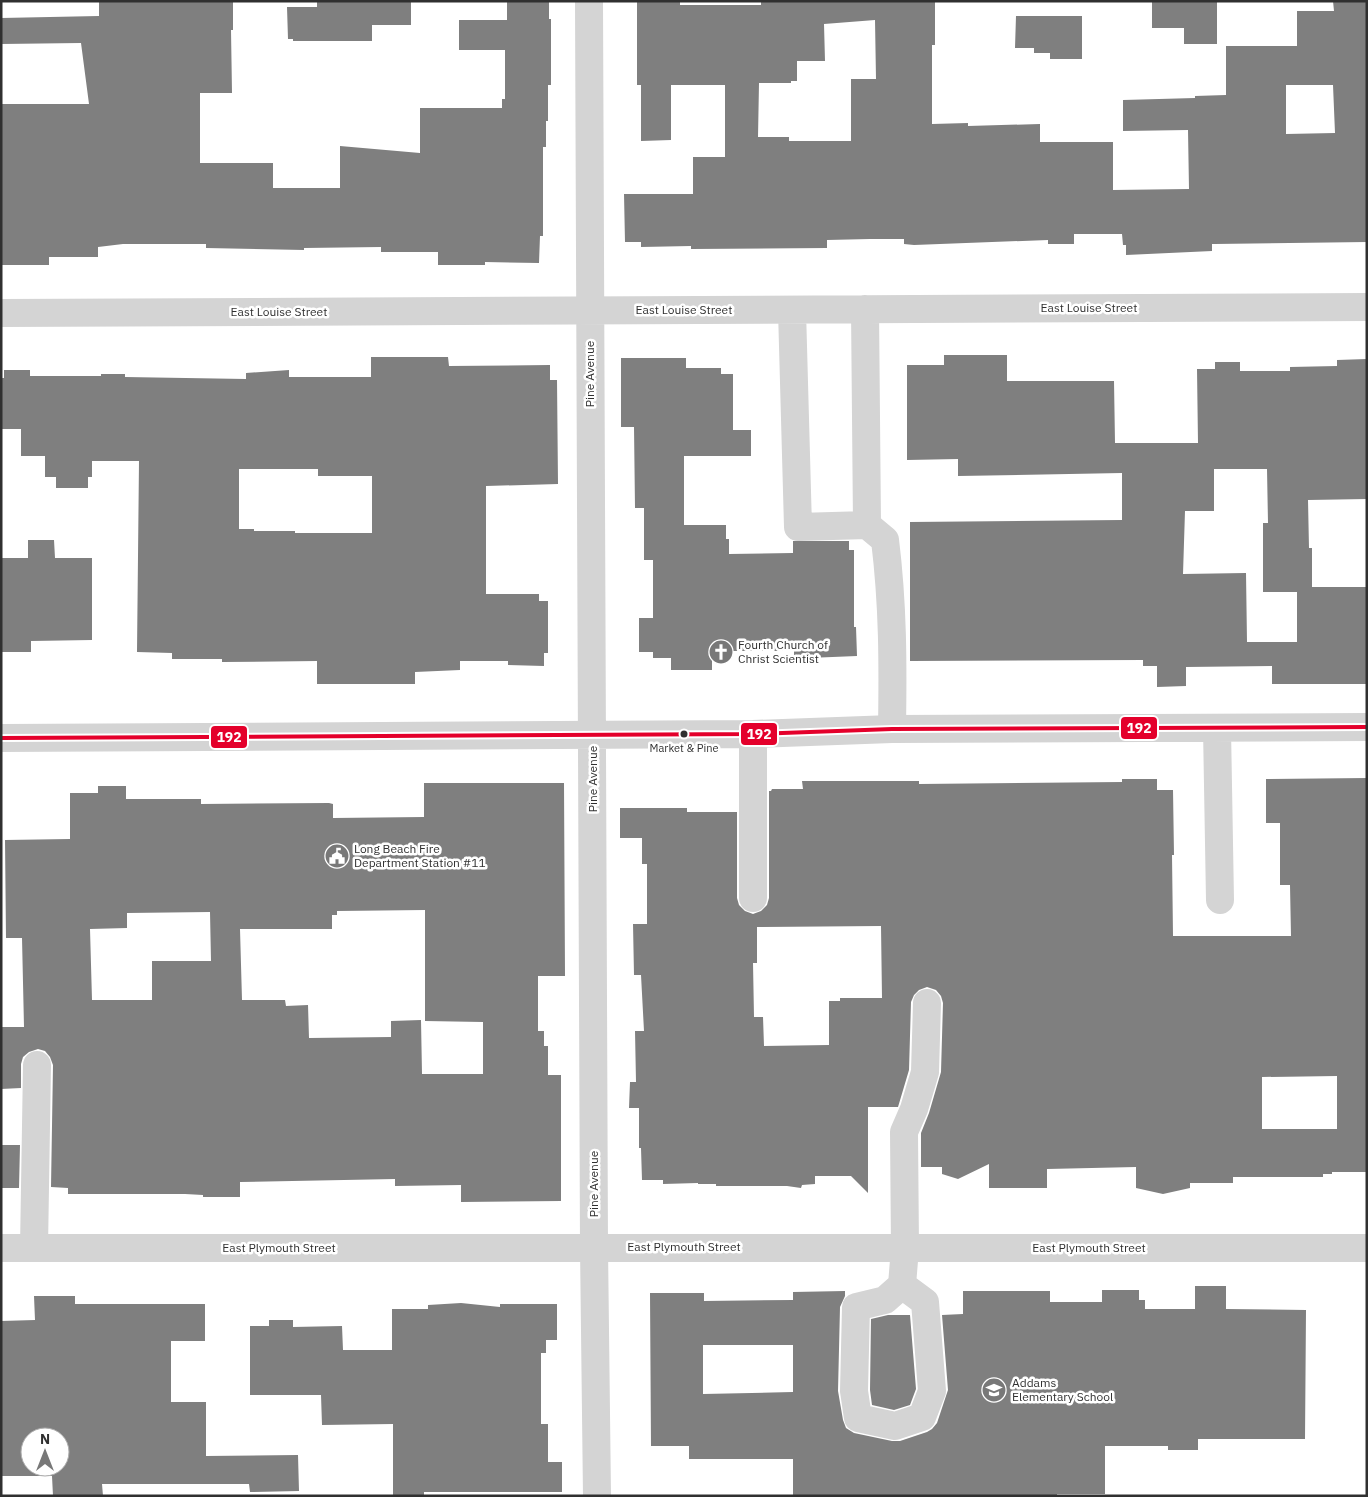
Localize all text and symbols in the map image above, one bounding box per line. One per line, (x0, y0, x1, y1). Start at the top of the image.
street label: East Louise Street (1041, 300, 1137, 315)
street label: East Louise Street (636, 302, 732, 317)
street label: East Louise Street (231, 304, 327, 319)
street label: Pine Avenue (582, 340, 597, 407)
place label: Fourth Church of Christ Scientist (738, 637, 828, 666)
church icon: Fourth Church of Christ Scientist (708, 639, 734, 665)
line badge: 192 (1120, 716, 1158, 740)
text: 192 (1126, 719, 1152, 737)
line badge: 192 (740, 722, 778, 746)
line badge: 192 (210, 725, 248, 749)
text: 192 (746, 725, 772, 743)
text: 192 (216, 728, 242, 746)
marker: Market & Pine (679, 729, 689, 739)
place label: Market & Pine (650, 741, 718, 755)
street label: Pine Avenue (585, 745, 600, 812)
place label: Long Beach Fire Department Station #11 (354, 841, 486, 870)
public building icon: Long Beach Fire Department Station #11 (324, 843, 350, 869)
street label: Pine Avenue (586, 1150, 601, 1217)
street label: East Plymouth Street (627, 1239, 741, 1254)
street label: East Plymouth Street (222, 1240, 336, 1255)
street label: East Plymouth Street (1032, 1240, 1146, 1255)
place label: Addams Elementary School (1012, 1375, 1113, 1404)
school or university icon: Addams Elementary School (981, 1377, 1007, 1403)
north arrow (20, 1427, 70, 1477)
text: N (40, 1430, 50, 1448)

